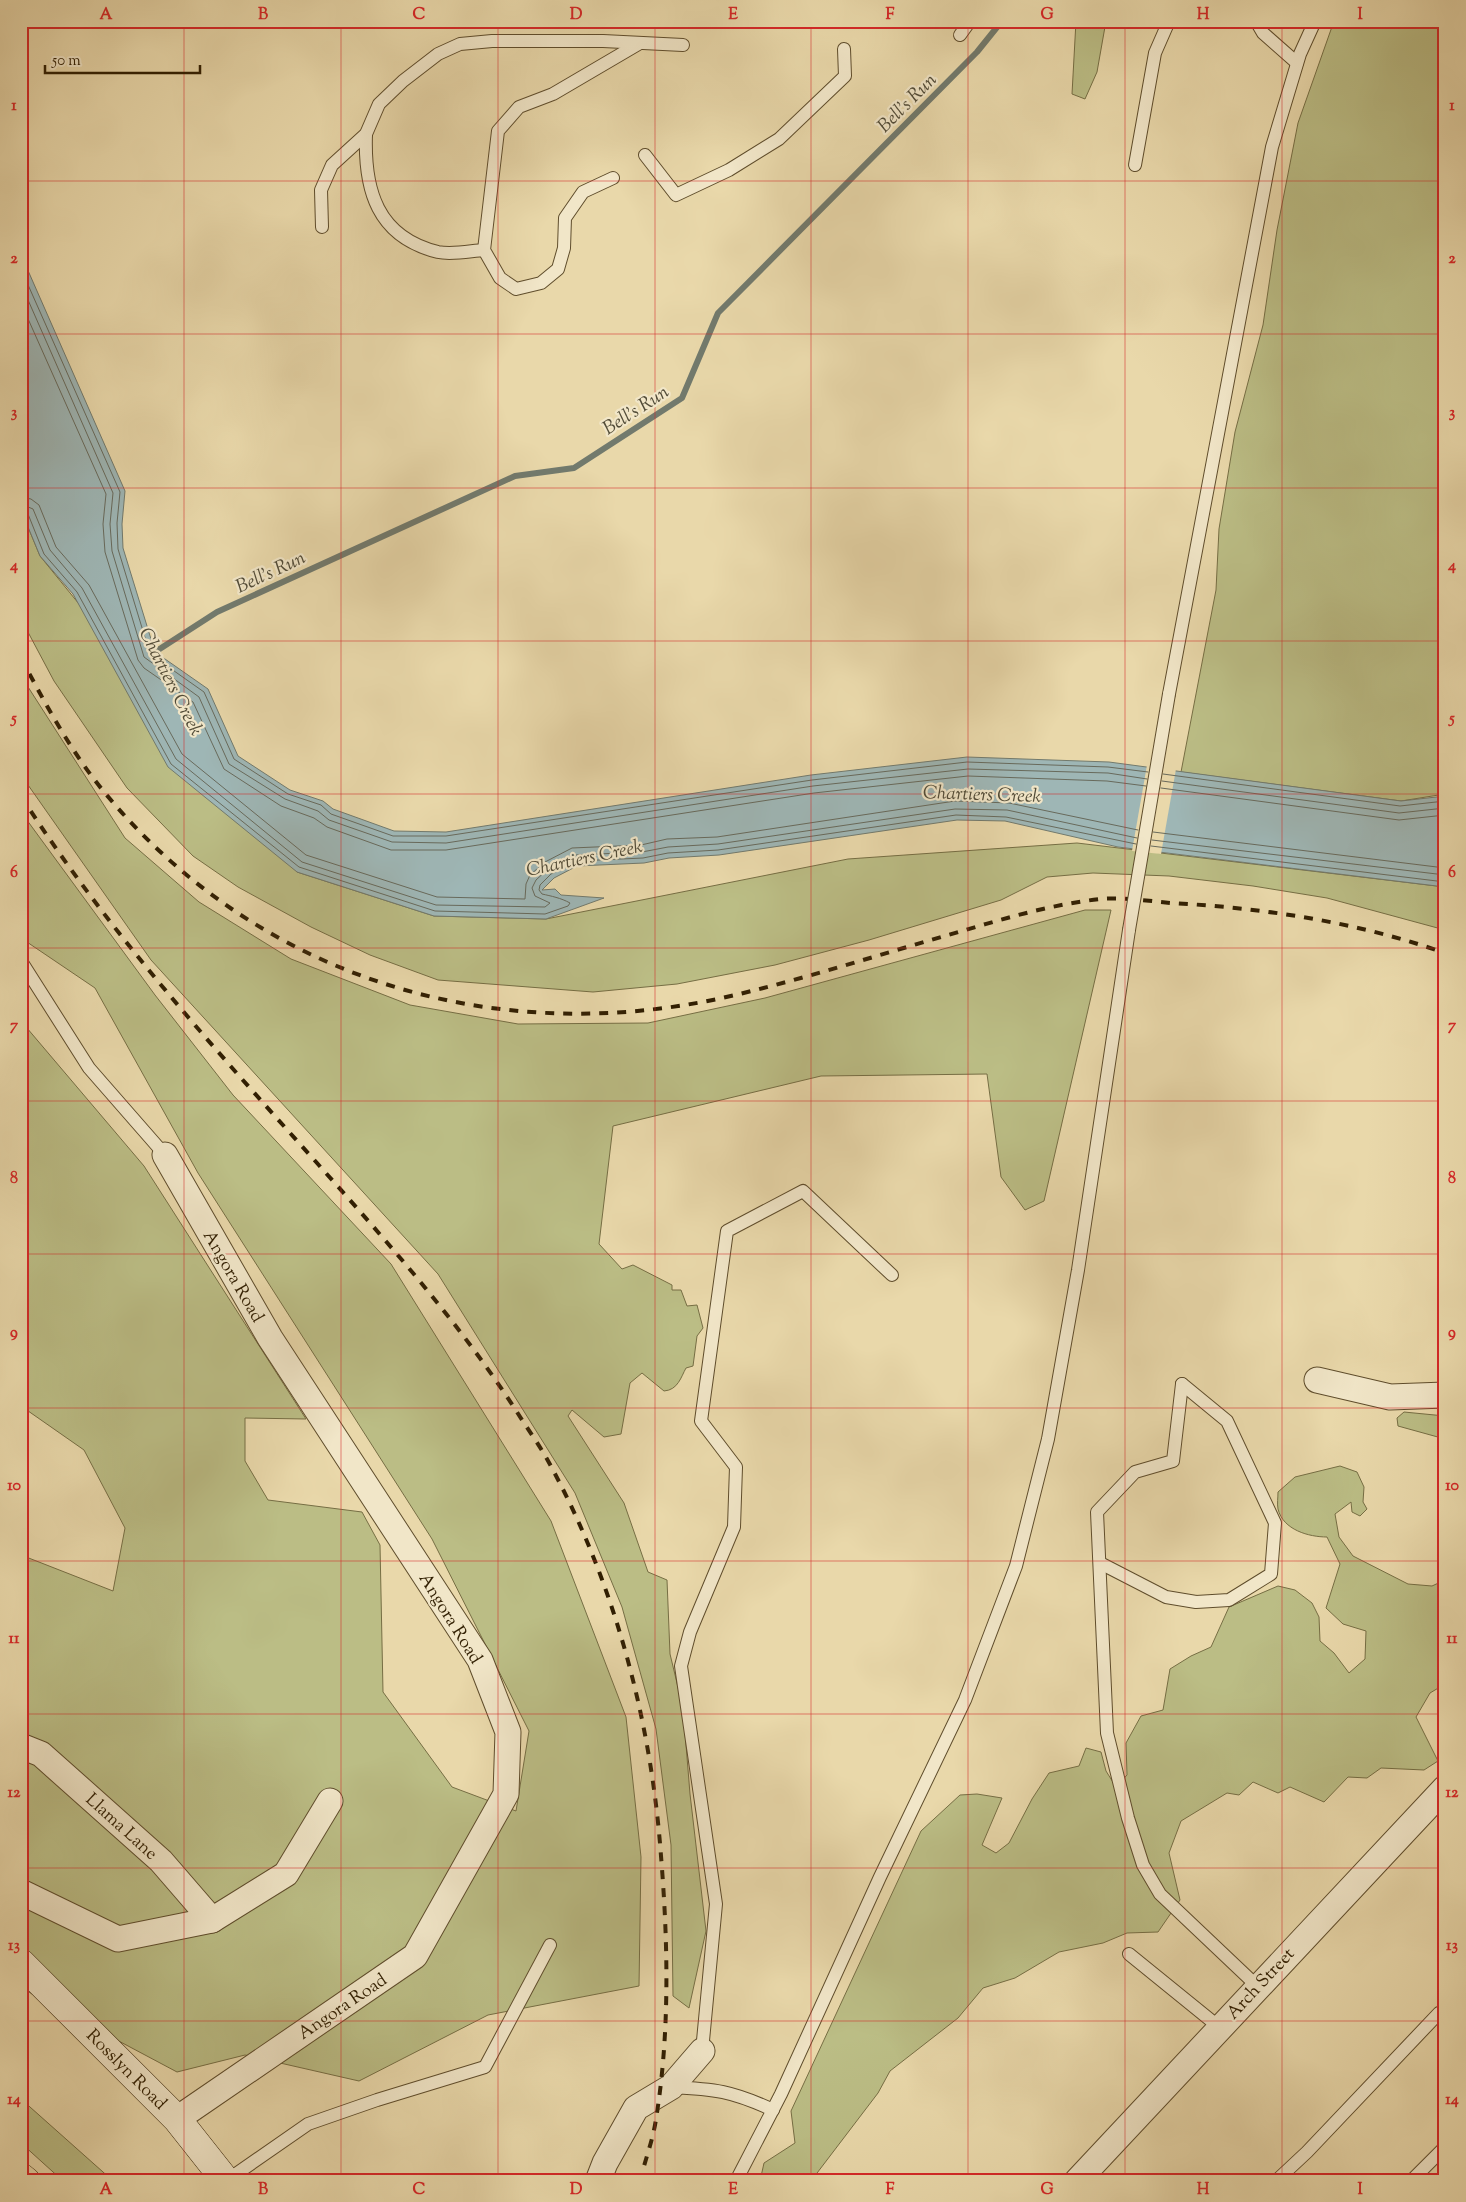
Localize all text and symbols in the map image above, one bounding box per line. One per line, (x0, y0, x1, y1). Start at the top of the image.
text: A (100, 4, 113, 27)
text: B (258, 4, 268, 27)
text: C (413, 4, 426, 27)
text: D (570, 4, 583, 27)
text: E (728, 4, 738, 27)
text: F (886, 4, 895, 27)
text: G (1040, 4, 1054, 27)
text: H (1197, 4, 1210, 27)
text: I (1357, 4, 1363, 27)
scale bar (45, 42, 200, 74)
text: 50 m (51, 51, 81, 72)
water label: Bell's Run (872, 68, 944, 140)
text: 1 (11, 95, 17, 118)
text: 1 (1449, 95, 1455, 118)
text: 2 (10, 248, 18, 271)
text: 2 (1448, 248, 1456, 271)
water label: Bell's Run (598, 380, 675, 443)
text: 3 (11, 402, 18, 425)
text: 3 (1449, 402, 1456, 425)
water label: Bell's Run (232, 545, 310, 601)
text: 4 (9, 555, 18, 578)
text: 4 (1447, 555, 1456, 578)
water label: Chartiers Creek (131, 623, 209, 741)
text: 5 (9, 708, 17, 731)
text: 5 (1447, 708, 1455, 731)
water label: Chartiers Creek (922, 780, 1042, 811)
water label: Chartiers Creek (524, 834, 645, 885)
text: 6 (10, 862, 18, 885)
text: 6 (1448, 862, 1456, 885)
text: 7 (10, 1015, 19, 1038)
text: 7 (1448, 1015, 1457, 1038)
text: 8 (10, 1168, 18, 1191)
text: 8 (1448, 1168, 1456, 1191)
street label: Angora Road (195, 1226, 269, 1328)
text: 9 (10, 1322, 18, 1345)
text: 9 (1448, 1322, 1456, 1345)
text: 10 (7, 1475, 21, 1498)
text: 10 (1445, 1475, 1459, 1498)
street label: Angora Road (411, 1569, 488, 1670)
text: 11 (9, 1628, 20, 1651)
text: 11 (1447, 1628, 1458, 1651)
text: 12 (8, 1782, 21, 1805)
text: 12 (1446, 1782, 1459, 1805)
street label: Llama Lane (79, 1788, 163, 1867)
text: 13 (8, 1935, 20, 1958)
text: 13 (1446, 1935, 1458, 1958)
street label: Arch Street (1221, 1943, 1302, 2026)
street label: Angora Road (293, 1968, 393, 2047)
street label: Rosslyn Road (79, 2024, 172, 2117)
text: 14 (7, 2089, 21, 2112)
text: 14 (1445, 2089, 1459, 2112)
text: A (100, 2179, 113, 2202)
text: B (258, 2179, 268, 2202)
text: C (413, 2179, 426, 2202)
text: D (570, 2179, 583, 2202)
text: E (728, 2179, 738, 2202)
text: F (886, 2179, 895, 2202)
text: G (1040, 2179, 1054, 2202)
text: H (1197, 2179, 1210, 2202)
text: I (1357, 2179, 1363, 2202)

